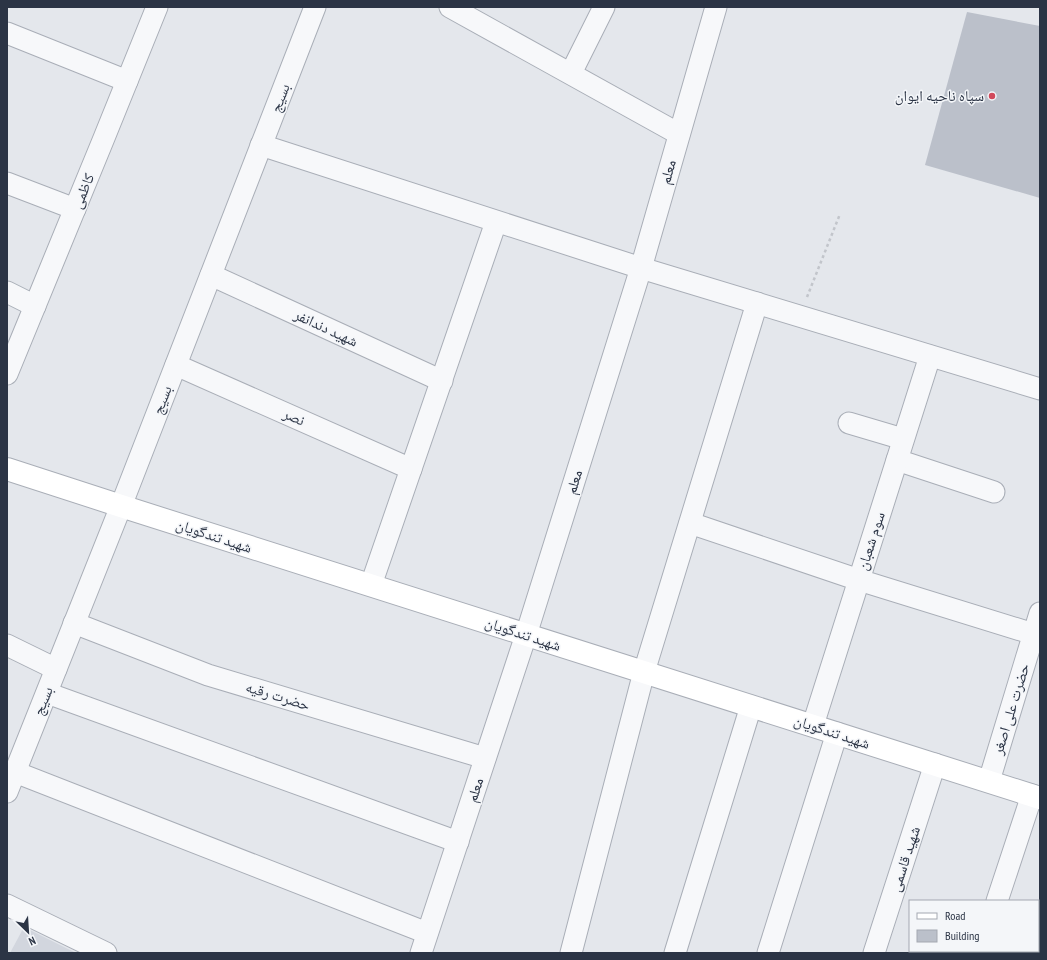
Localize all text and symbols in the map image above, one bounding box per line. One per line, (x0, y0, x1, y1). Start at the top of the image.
street label: بسیج (265, 81, 295, 115)
place label: سپاه ناحیه ایوان (895, 86, 984, 106)
marker: سپاه ناحیه ایوان (987, 91, 997, 101)
street label: معلم (655, 157, 681, 187)
street label: کاظمی (67, 170, 99, 212)
street label: شهید دندانفر (290, 304, 361, 351)
street label: بسیج (147, 383, 177, 417)
street label: نصر (279, 403, 308, 430)
street label: معلم (561, 467, 587, 497)
street label: سوم شعبان (852, 509, 890, 573)
street label: شهید تندگویان (173, 514, 255, 558)
street label: شهید تندگویان (482, 612, 564, 656)
street label: حضرت علی اصغر (987, 661, 1034, 758)
street label: حضرت رقیه (244, 677, 313, 714)
street label: بسیج (28, 684, 58, 718)
street label: شهید تندگویان (791, 710, 873, 754)
street label: معلم (462, 775, 488, 805)
street label: شهید قاسمی (885, 824, 925, 894)
legend (909, 900, 1039, 952)
text: Road (945, 908, 965, 923)
north arrow (8, 912, 48, 952)
text: Building (945, 928, 980, 943)
text: N (27, 933, 38, 949)

